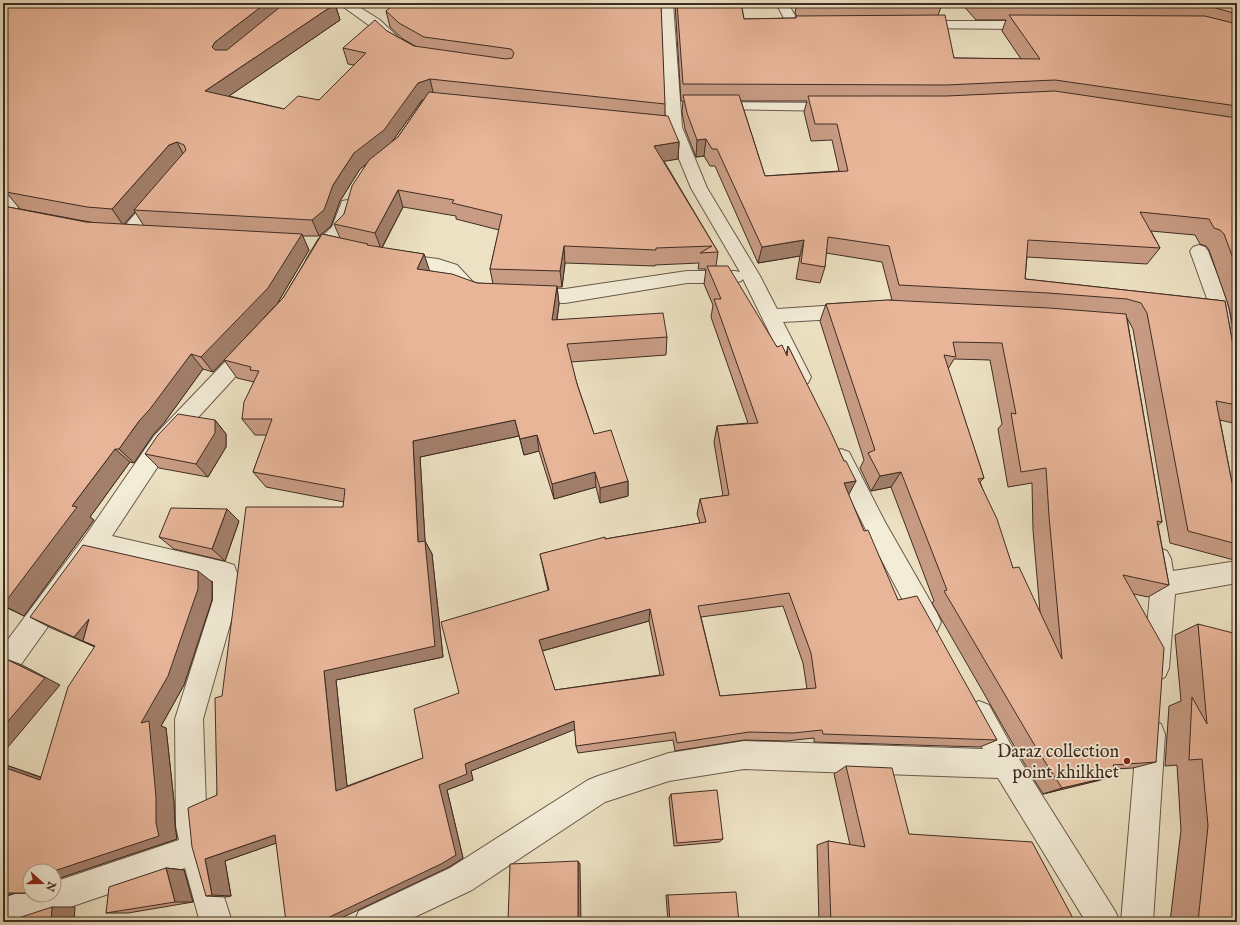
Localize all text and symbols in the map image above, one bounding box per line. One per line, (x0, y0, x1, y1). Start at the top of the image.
place label: Daraz collection point khilkhet (997, 741, 1119, 785)
marker: Daraz collection point khilkhet (1122, 756, 1132, 766)
north arrow (22, 863, 62, 903)
text: N (42, 878, 59, 894)

